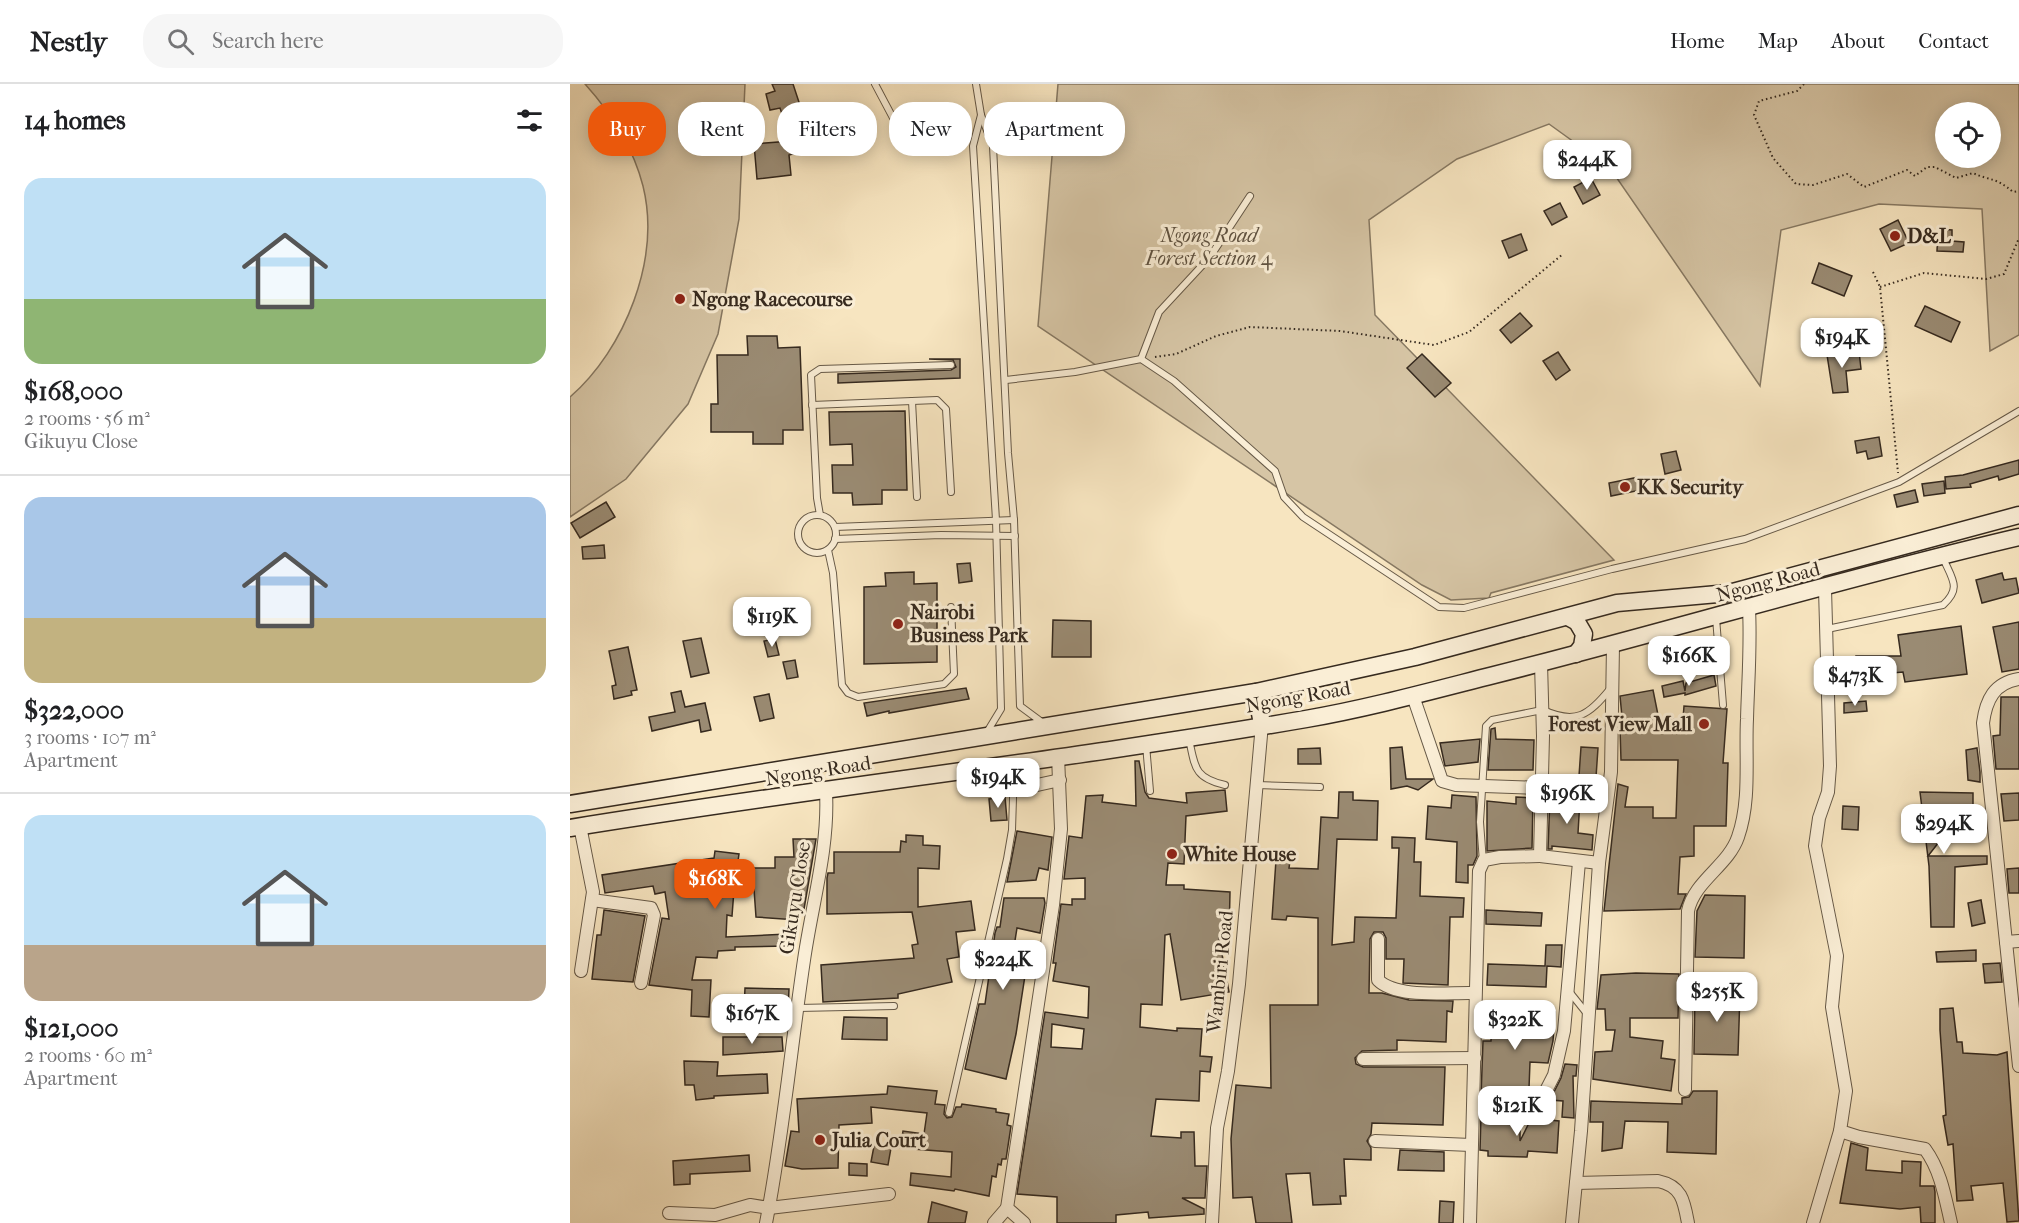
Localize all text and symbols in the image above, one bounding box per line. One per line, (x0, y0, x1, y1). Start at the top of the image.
search box (143, 14, 563, 68)
text: Nestly (30, 25, 107, 58)
icon: search (164, 25, 197, 58)
text: Search here (212, 28, 324, 54)
text: Home (1670, 29, 1725, 53)
text: Map (1758, 29, 1798, 53)
text: About (1831, 29, 1885, 53)
text: Contact (1918, 29, 1989, 53)
chip: Buy (588, 102, 666, 156)
chip: Rent (678, 102, 765, 156)
chip: Filters (777, 102, 877, 156)
chip: New (889, 102, 972, 156)
chip: Apartment (984, 102, 1125, 156)
map controls (1935, 102, 2001, 168)
button: locate (1935, 102, 2001, 168)
icon: filters (513, 104, 546, 137)
text: 14 homes (24, 105, 126, 136)
pin: $244K (1545, 140, 1629, 191)
text: $244K (1557, 148, 1617, 171)
icon: home (231, 217, 339, 325)
park label: Ngong Road Forest Section 4 (1144, 224, 1274, 271)
place label: D&L (1907, 225, 1952, 248)
marker: D&L (1888, 229, 1902, 243)
place label: Ngong Racecourse (692, 288, 853, 311)
marker: Ngong Racecourse (673, 292, 687, 306)
pin: $194K (1800, 318, 1884, 369)
text: $194K (1815, 326, 1869, 349)
text: $168,000 (24, 376, 123, 407)
text: 2 rooms · 56 m² (24, 407, 150, 430)
text: Gikuyu Close (24, 430, 138, 453)
place label: KK Security (1637, 476, 1744, 499)
marker: KK Security (1618, 480, 1632, 494)
icon: home (231, 536, 339, 644)
street label: Ngong Road (1714, 557, 1824, 607)
pin: $119K (730, 597, 814, 648)
place label: Nairobi Business Park (910, 601, 1029, 647)
text: $119K (747, 605, 797, 628)
marker: Nairobi Business Park (891, 617, 905, 631)
pin: $166K (1647, 636, 1731, 687)
text: $166K (1662, 644, 1716, 667)
pin: $473K (1813, 656, 1897, 707)
text: $473K (1828, 664, 1882, 687)
street label: Ngong Road (1244, 676, 1354, 718)
text: $322,000 (24, 695, 124, 726)
place label: Forest View Mall (1547, 713, 1692, 736)
marker: Forest View Mall (1697, 717, 1711, 731)
text: 3 rooms · 107 m² (24, 726, 156, 749)
text: Apartment (24, 749, 118, 772)
street label: Ngong Road (764, 751, 874, 791)
pin: $194K (956, 758, 1040, 809)
text: $194K (971, 766, 1025, 789)
pin: $196K (1525, 774, 1609, 825)
text: $196K (1540, 782, 1594, 805)
pin: $294K (1902, 804, 1986, 855)
text: $294K (1915, 812, 1973, 835)
street label: Gikuyu Close (775, 840, 815, 956)
place label: White House (1183, 843, 1296, 866)
marker: White House (1165, 847, 1179, 861)
icon: home (231, 854, 339, 962)
pin: $168K (673, 859, 757, 910)
text: $168K (688, 867, 742, 890)
street label: Wambiri Road (1202, 908, 1238, 1036)
pin: $224K (961, 940, 1045, 991)
text: $224K (974, 948, 1032, 971)
pin: $255K (1675, 972, 1759, 1023)
text: $255K (1690, 980, 1744, 1003)
pin: $167K (710, 994, 794, 1045)
pin: $322K (1473, 1000, 1557, 1051)
text: $167K (726, 1002, 778, 1025)
text: $322K (1488, 1008, 1542, 1031)
text: $121,000 (24, 1013, 119, 1044)
text: 2 rooms · 60 m² (24, 1044, 152, 1067)
text: Apartment (24, 1067, 118, 1090)
pin: $121K (1475, 1086, 1559, 1137)
text: $121K (1492, 1094, 1542, 1117)
place label: Julia Court (830, 1129, 927, 1152)
marker: Julia Court (813, 1133, 827, 1147)

